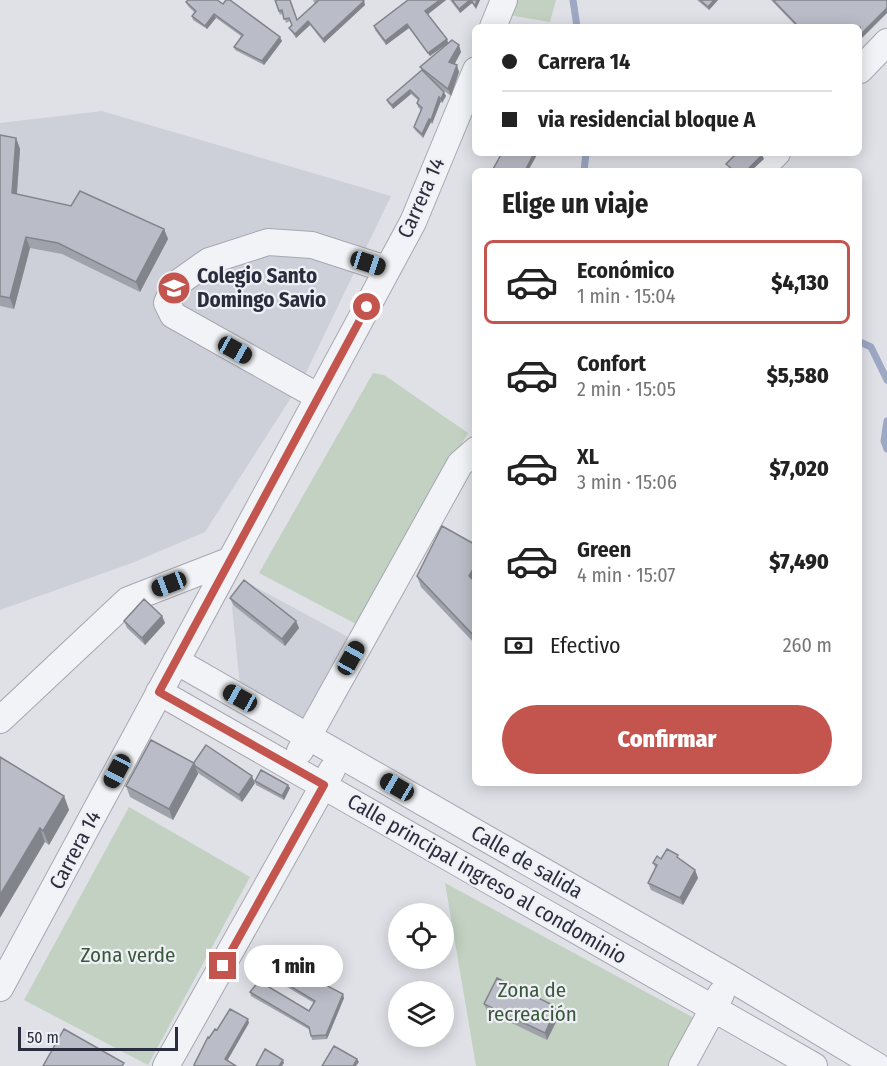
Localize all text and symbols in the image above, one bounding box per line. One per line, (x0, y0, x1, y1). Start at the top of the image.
text: Carrera 14 (538, 48, 630, 75)
text: via residencial bloque A (538, 106, 755, 133)
street label: Carrera 14 (392, 154, 450, 242)
text: Elige un viaje (502, 188, 648, 220)
car (348, 249, 388, 277)
icon: car (505, 255, 559, 309)
text: Económico (577, 257, 675, 284)
place label: Colegio Santo Domingo Savio (197, 263, 326, 313)
text: $4,130 (771, 269, 829, 296)
school or university icon: Colegio Santo Domingo Savio (156, 270, 192, 306)
text: 1 min · 15:04 (577, 284, 675, 308)
route start (353, 293, 380, 320)
car (215, 333, 255, 367)
icon: car (505, 348, 559, 402)
text: Confort (577, 350, 646, 377)
text: $5,580 (767, 362, 829, 389)
text: 2 min · 15:05 (577, 377, 676, 401)
icon: car (505, 441, 559, 495)
text: XL (577, 443, 599, 470)
text: $7,020 (769, 455, 829, 482)
text: 3 min · 15:06 (577, 470, 677, 494)
icon: car (505, 534, 559, 588)
text: Green (577, 536, 631, 563)
text: $7,490 (769, 548, 829, 575)
text: 4 min · 15:07 (577, 563, 675, 587)
car (149, 569, 189, 599)
icon: cash (502, 629, 535, 662)
text: Efectivo (550, 632, 621, 659)
text: 260 m (783, 633, 832, 657)
car (334, 638, 368, 678)
car (220, 681, 260, 715)
button: Confirmar (502, 705, 832, 774)
car (101, 751, 133, 791)
car (377, 770, 417, 804)
street label: Calle principal ingreso al condominio (343, 788, 631, 970)
street label: Carrera 14 (43, 806, 107, 894)
street label: Calle de salida (467, 820, 587, 904)
map controls (388, 903, 454, 1047)
button: locate (388, 903, 454, 969)
park label: Zona verde (81, 942, 175, 968)
callout: 1 min (244, 945, 343, 987)
route end (209, 952, 236, 979)
text: 1 min (272, 954, 315, 978)
park label: Zona de recreación (487, 977, 577, 1027)
button: layers (388, 981, 454, 1047)
scale bar (18, 1024, 178, 1052)
text: 50 m (27, 1028, 59, 1047)

